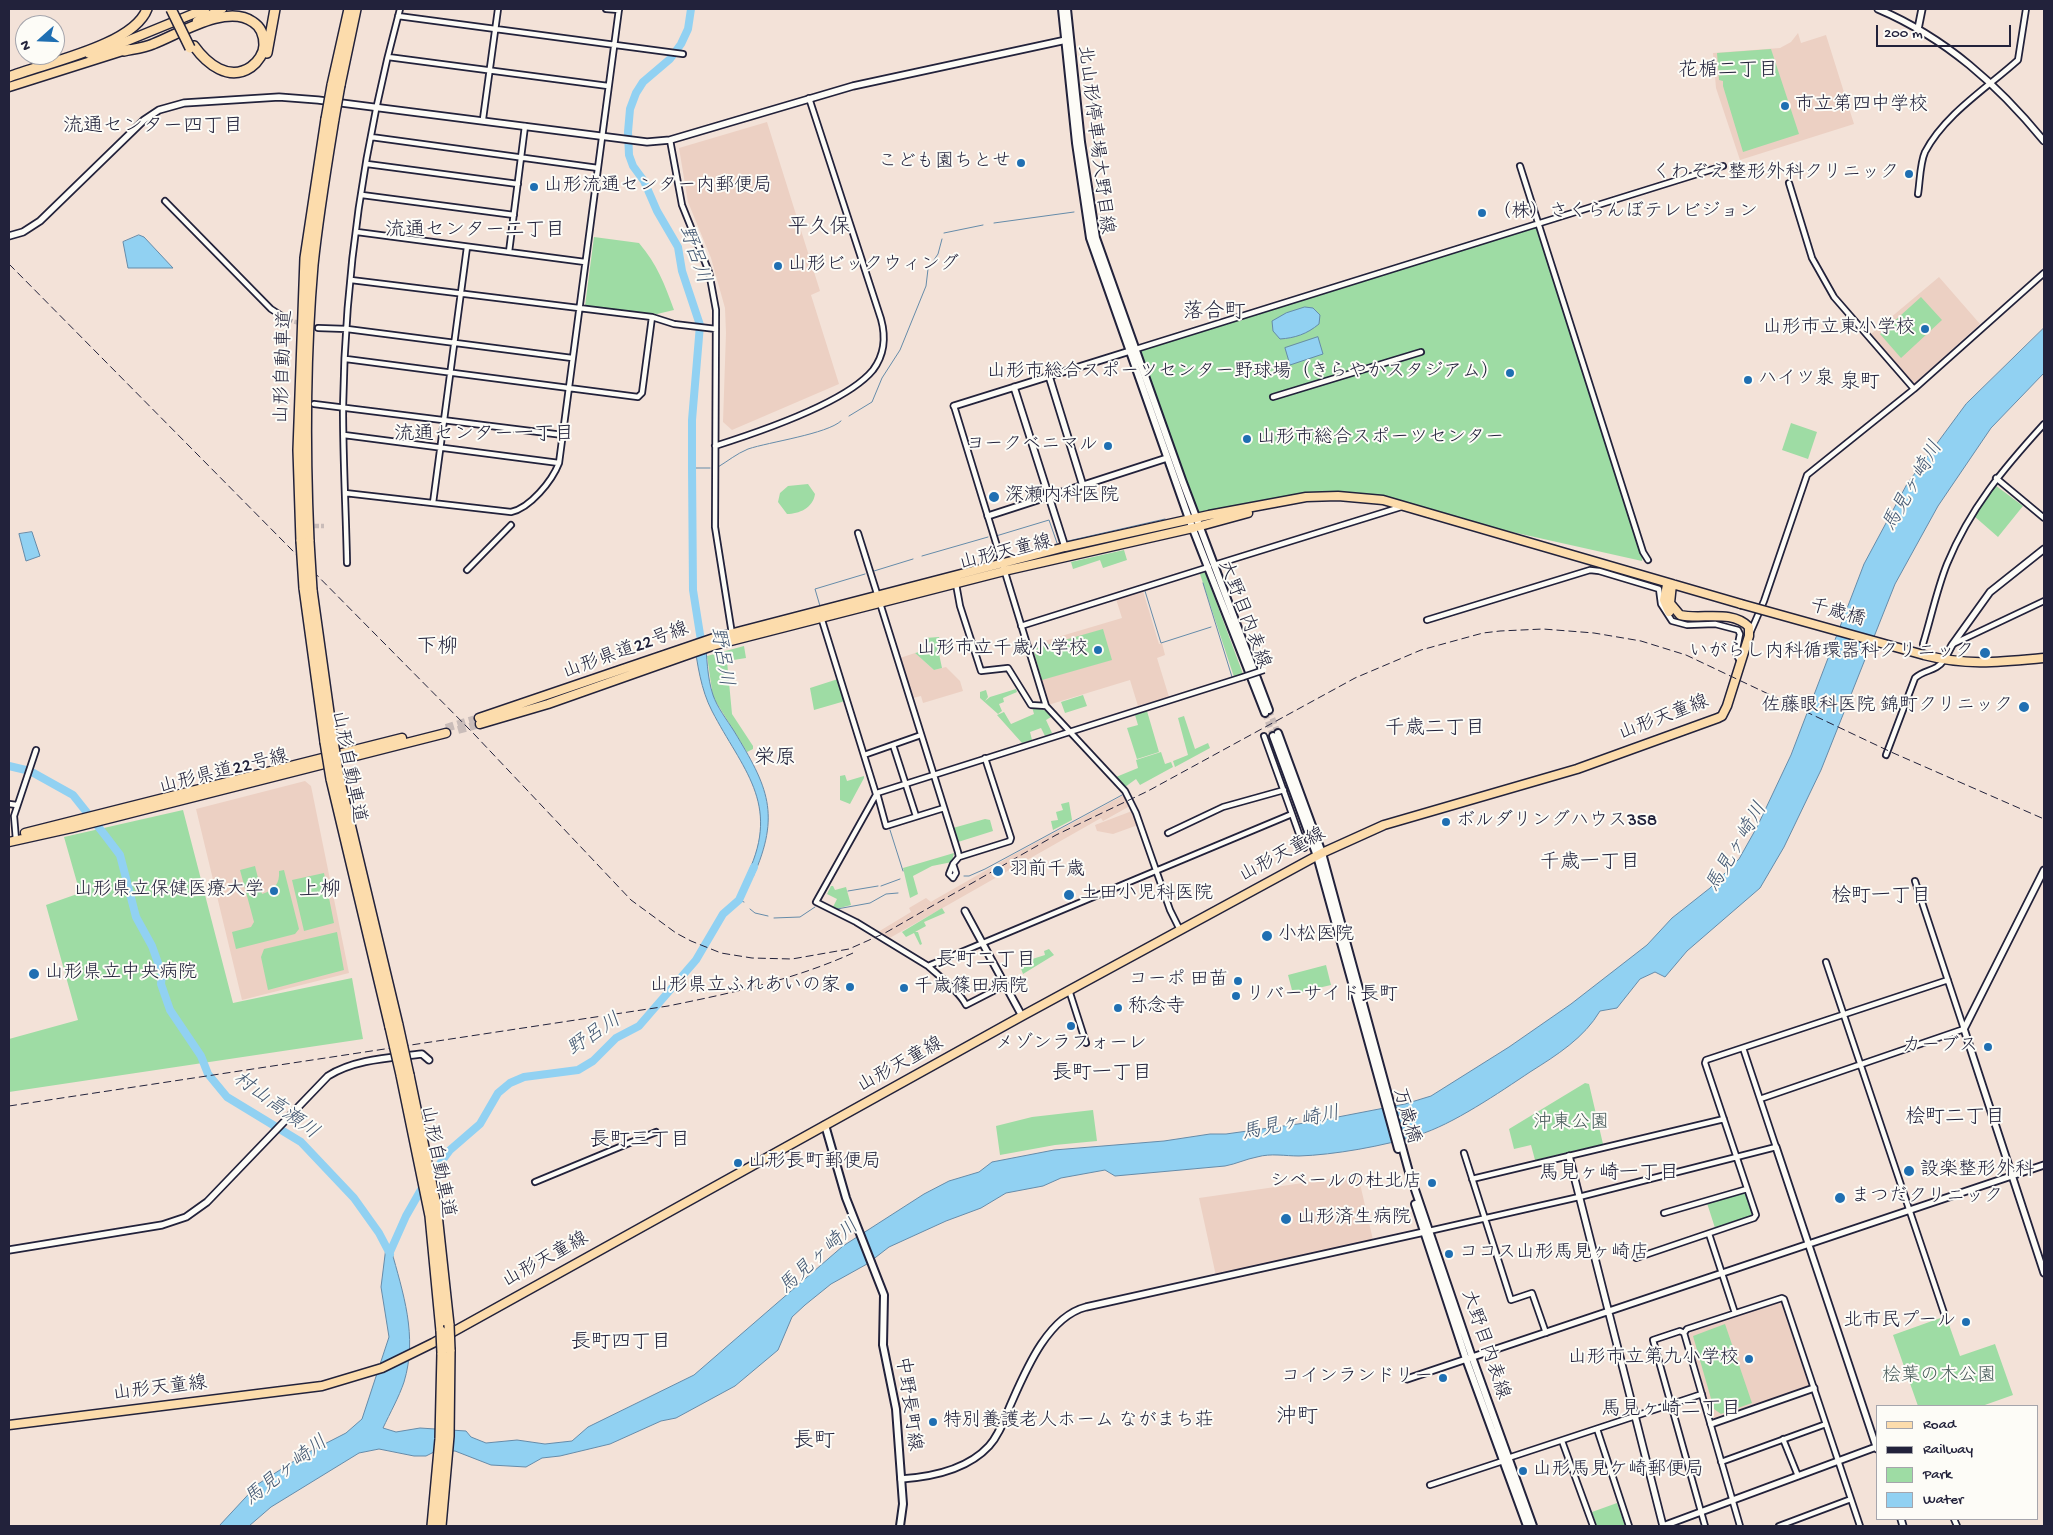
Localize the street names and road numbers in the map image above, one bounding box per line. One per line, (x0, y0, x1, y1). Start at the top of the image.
street label: 北山形停車場大野目線 (1071, 44, 1117, 236)
street label: 山形自動車道 (272, 310, 298, 424)
street label: 山形天童線 (957, 531, 1055, 577)
street label: 大野目内表線 (1212, 558, 1274, 672)
street label: 千歳橋 (1806, 595, 1868, 633)
street label: 山形県道22号線 (560, 619, 692, 685)
street label: 山形天童線 (1616, 691, 1712, 747)
street label: 山形自動車道 (325, 709, 369, 825)
street label: 山形県道22号線 (157, 746, 291, 800)
street label: 山形天童線 (1236, 824, 1330, 888)
street label: 山形天童線 (854, 1033, 948, 1099)
street label: 万歳橋 (1386, 1085, 1424, 1147)
street label: 山形自動車道 (414, 1104, 458, 1220)
street label: 山形天童線 (499, 1228, 593, 1294)
street label: 大野目内表線 (1455, 1287, 1513, 1403)
street label: 中野長町線 (889, 1355, 925, 1453)
street label: 山形天童線 (111, 1373, 209, 1407)

